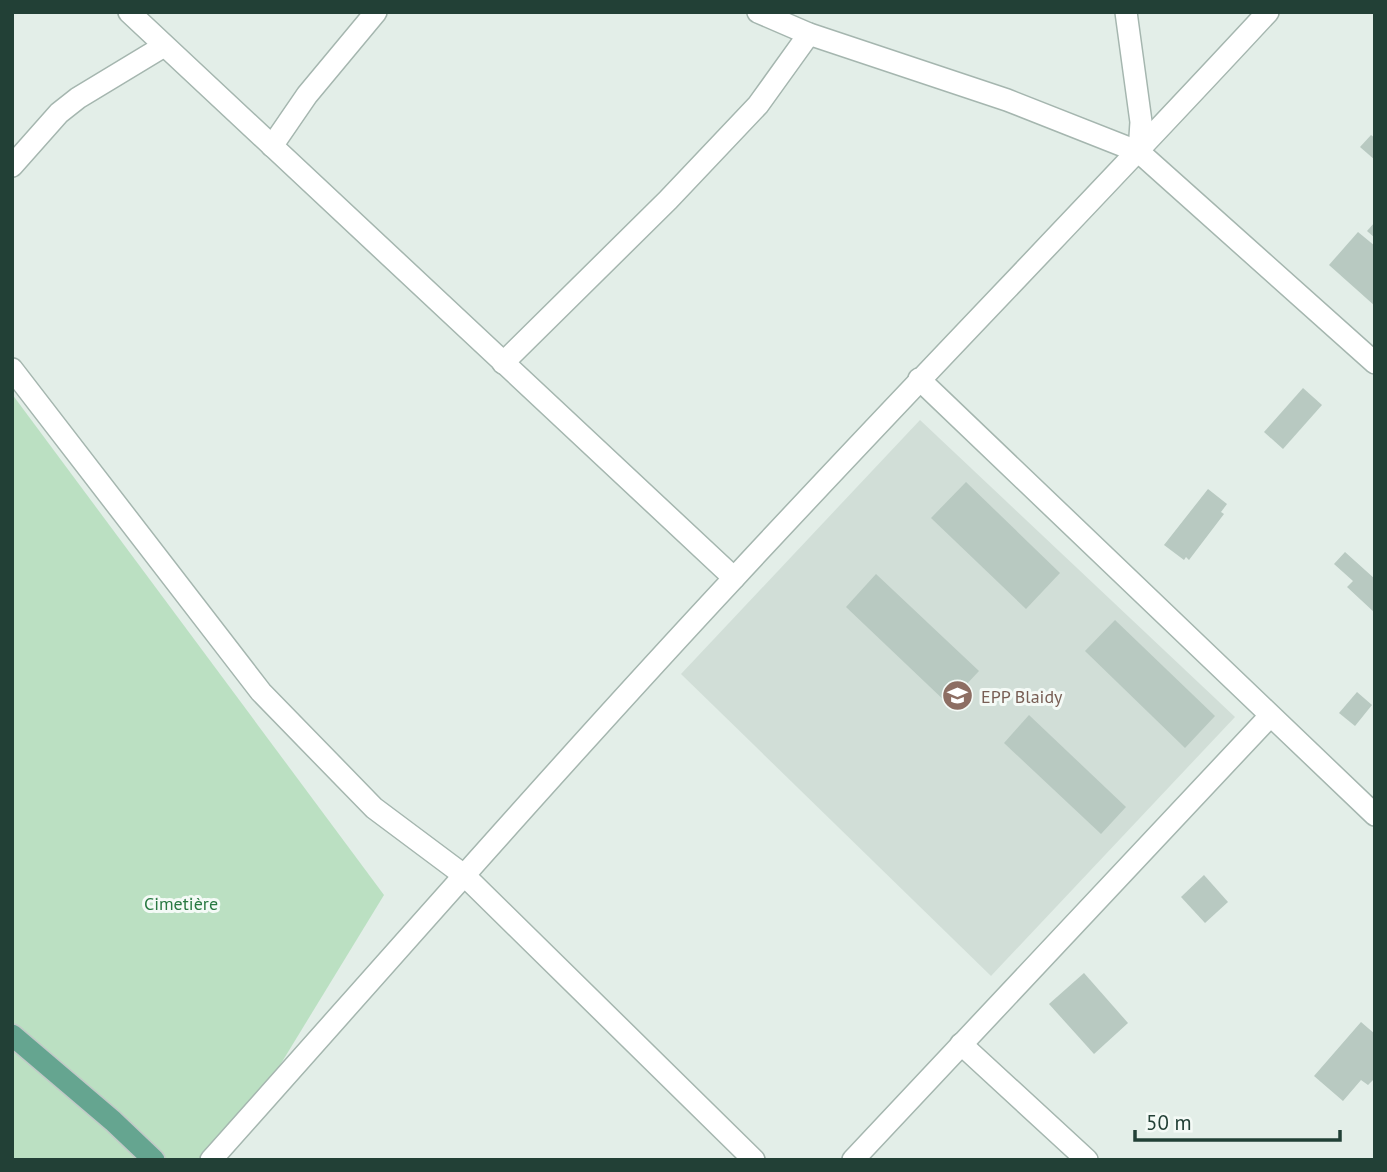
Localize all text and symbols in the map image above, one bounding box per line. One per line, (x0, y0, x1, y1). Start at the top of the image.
school or university icon: EPP Blaidy (941, 679, 975, 713)
place label: EPP Blaidy (981, 685, 1063, 708)
park label: Cimetière (144, 892, 218, 915)
scale bar (1135, 1098, 1340, 1142)
text: 50 m (1146, 1109, 1192, 1136)

